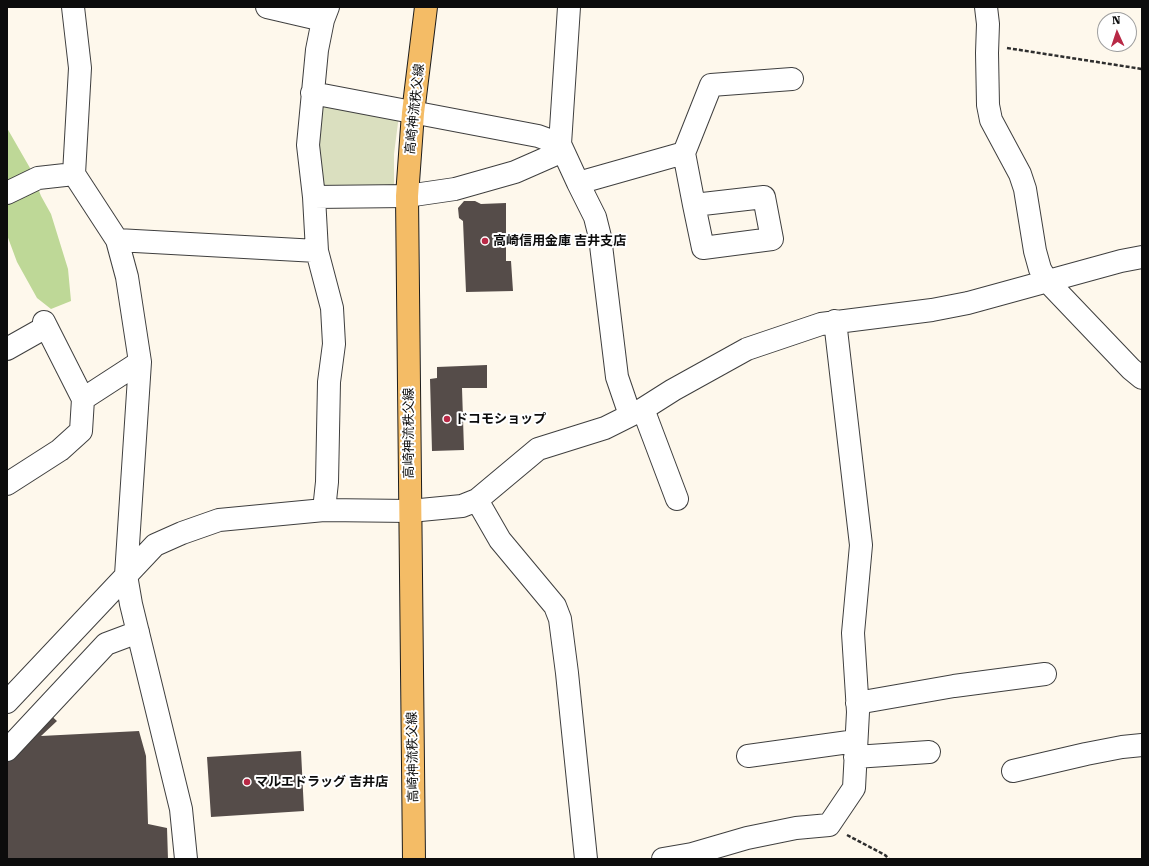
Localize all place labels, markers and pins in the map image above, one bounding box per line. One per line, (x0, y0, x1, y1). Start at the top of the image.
place label: 高崎信用金庫 吉井支店 (493, 233, 626, 249)
marker: 高崎信用金庫 吉井支店 (480, 236, 490, 246)
place label: ドコモショップ (455, 411, 546, 427)
marker: ドコモショップ (442, 414, 452, 424)
place label: マルエドラッグ 吉井店 (255, 774, 388, 790)
marker: マルエドラッグ 吉井店 (242, 777, 252, 787)

